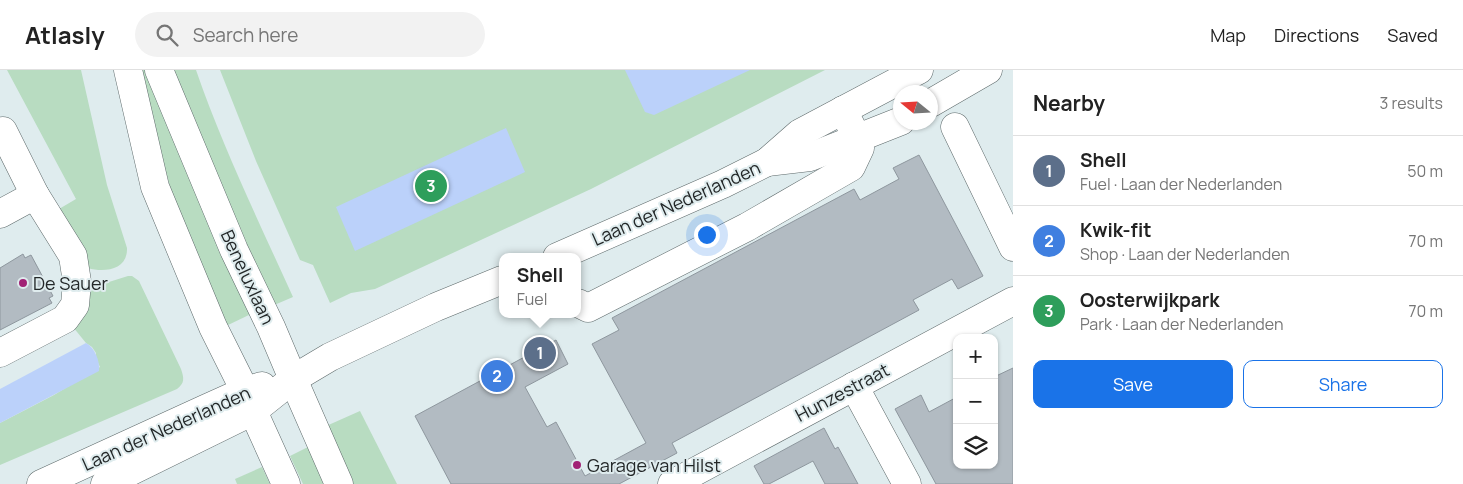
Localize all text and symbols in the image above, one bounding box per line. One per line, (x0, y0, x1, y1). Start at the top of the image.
search box (135, 12, 485, 57)
text: Atlasly (25, 18, 105, 51)
icon: search (153, 21, 181, 49)
text: Search here (193, 22, 298, 48)
text: Map (1210, 23, 1246, 47)
text: Directions (1274, 23, 1359, 47)
text: Saved (1387, 23, 1438, 47)
north arrow (893, 85, 938, 130)
text: Nearby (1033, 89, 1105, 117)
text: 3 results (1380, 92, 1443, 114)
text: Shell (1080, 147, 1126, 173)
street label: Laan der Nederlanden (588, 155, 764, 251)
text: 1 (1045, 160, 1053, 182)
text: 50 m (1407, 160, 1443, 182)
pin: 3 (415, 167, 447, 205)
text: Fuel · Laan der Nederlanden (1080, 173, 1282, 195)
text: Kwik-fit (1080, 217, 1152, 243)
your location (694, 222, 720, 248)
street label: Beneluxlaan (216, 226, 280, 328)
text: 2 (1044, 230, 1054, 252)
text: 70 m (1408, 230, 1443, 252)
text: Shop · Laan der Nederlanden (1080, 243, 1290, 265)
popup (499, 253, 581, 318)
text: Shell (517, 262, 563, 288)
place label: De Sauer (33, 271, 109, 295)
marker: De Sauer (17, 277, 29, 289)
text: Oosterwijkpark (1080, 287, 1220, 313)
text: Fuel (517, 288, 547, 310)
text: 3 (1044, 300, 1054, 322)
text: 70 m (1408, 300, 1443, 322)
text: Park · Laan der Nederlanden (1080, 313, 1283, 335)
pin: 1 (524, 334, 556, 372)
map controls (953, 334, 998, 469)
button: + (953, 334, 998, 379)
pin: 2 (481, 357, 513, 395)
street label: Hunzestraat (791, 357, 893, 427)
button: Save (1033, 360, 1233, 408)
button: Share (1243, 360, 1443, 408)
button: − (953, 379, 998, 424)
street label: Laan der Nederlanden (78, 380, 254, 476)
button: layers (953, 424, 998, 469)
place label: Garage van Hilst (587, 453, 721, 477)
marker: Garage van Hilst (571, 459, 583, 471)

